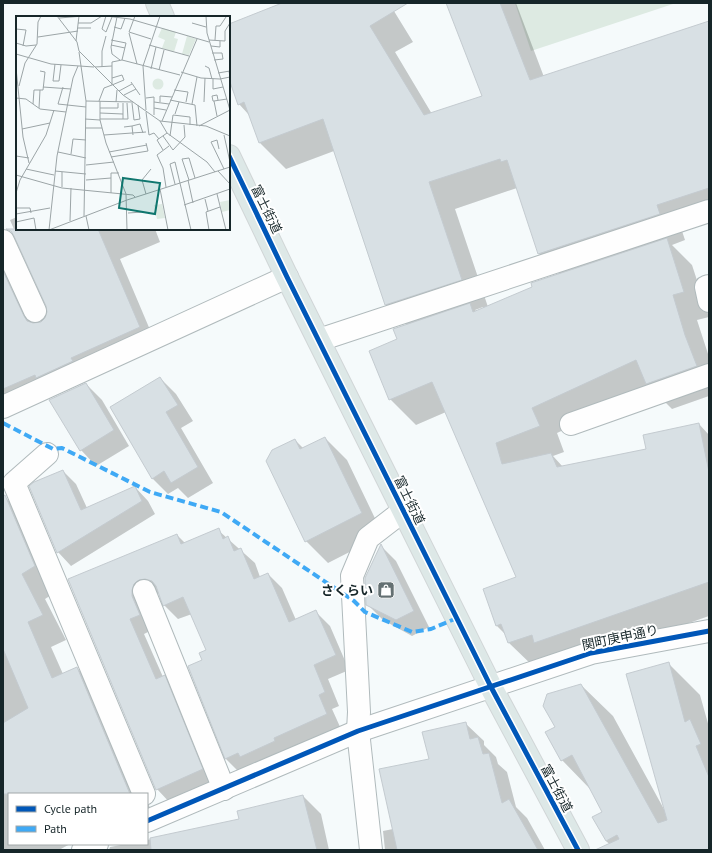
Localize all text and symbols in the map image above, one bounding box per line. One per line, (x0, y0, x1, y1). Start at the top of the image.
inset map (16, 16, 230, 230)
street label: 富士街道 (248, 182, 286, 236)
street label: 富士街道 (391, 473, 429, 527)
shop icon: さくらい (376, 580, 396, 600)
place label: さくらい (321, 582, 373, 599)
street label: 関町庚申通り (580, 621, 660, 654)
street label: 富士街道 (537, 761, 576, 815)
legend (8, 793, 148, 845)
text: Cycle path (44, 801, 97, 816)
text: Path (44, 821, 67, 836)

